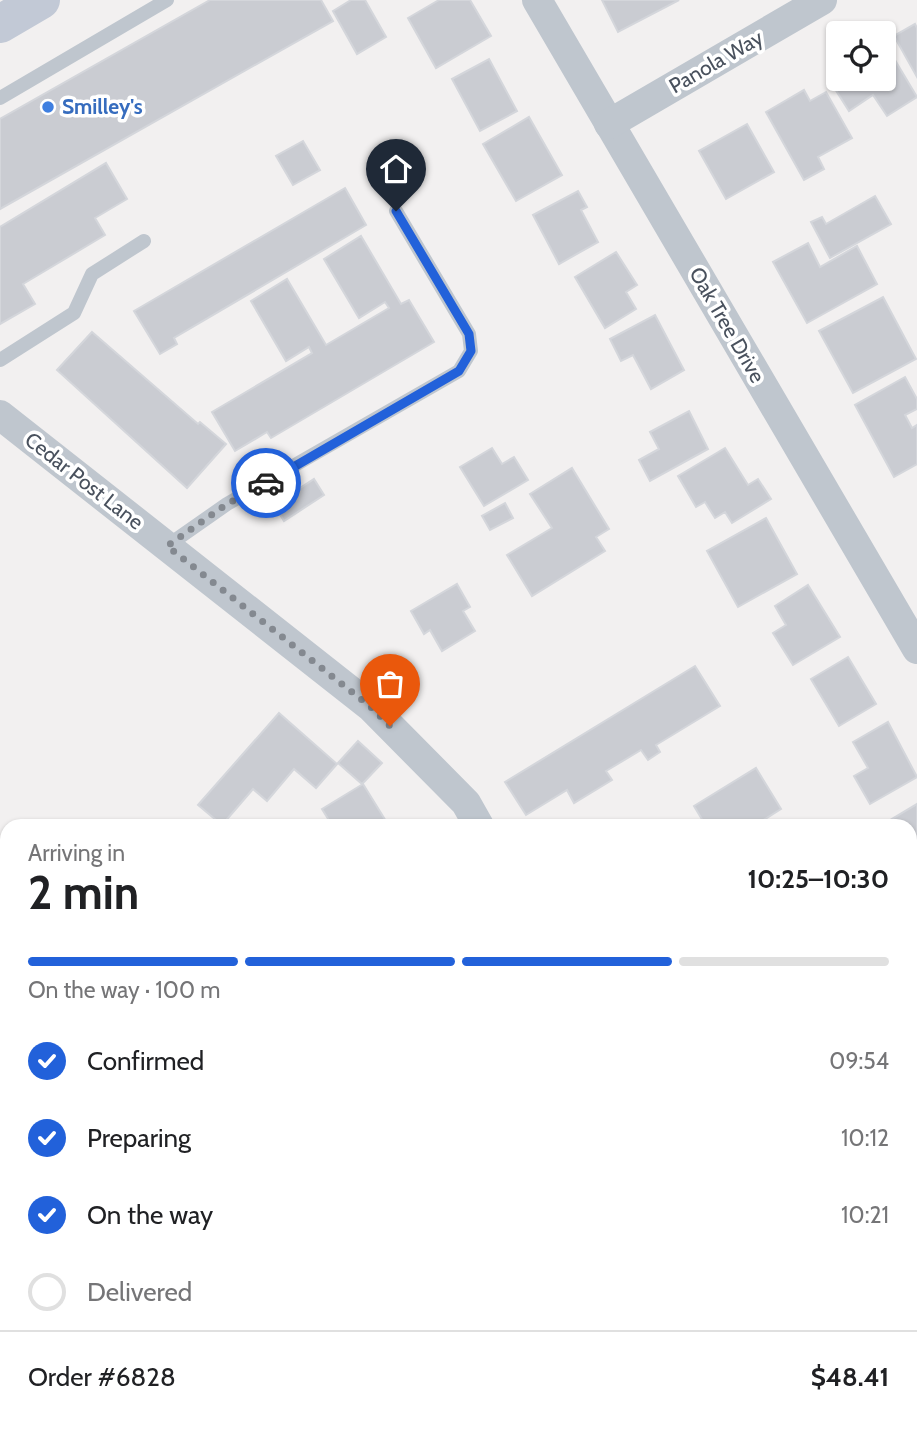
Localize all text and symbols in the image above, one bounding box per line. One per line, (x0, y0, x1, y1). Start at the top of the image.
map controls (826, 21, 896, 91)
button: locate (826, 21, 896, 91)
street label: Panola Way (664, 25, 767, 98)
place label: Smilley's (62, 94, 143, 119)
marker: Smilley's (40, 99, 56, 115)
pin (366, 139, 426, 211)
icon: home (377, 150, 415, 188)
street label: Oak Tree Drive (684, 263, 771, 387)
street label: Cedar Post Lane (20, 427, 149, 535)
courier (231, 448, 301, 518)
icon: car (247, 464, 285, 502)
pin (360, 654, 420, 726)
icon: bag (371, 665, 409, 703)
text: Arriving in (28, 839, 125, 867)
text: 10:25–10:30 (747, 863, 889, 895)
text: 2 min (28, 865, 139, 921)
text: On the way · 100 m (28, 976, 220, 1004)
icon: check (28, 1042, 66, 1080)
text: Confirmed (87, 1045, 204, 1077)
text: 09:54 (829, 1047, 889, 1075)
icon: check (28, 1119, 66, 1157)
text: Preparing (87, 1122, 191, 1154)
text: 10:12 (841, 1124, 889, 1152)
icon: check (28, 1196, 66, 1234)
text: On the way (87, 1199, 213, 1231)
text: 10:21 (841, 1201, 889, 1229)
text: Delivered (87, 1276, 192, 1308)
text: Order #6828 (28, 1361, 176, 1393)
text: $48.41 (811, 1361, 889, 1393)

